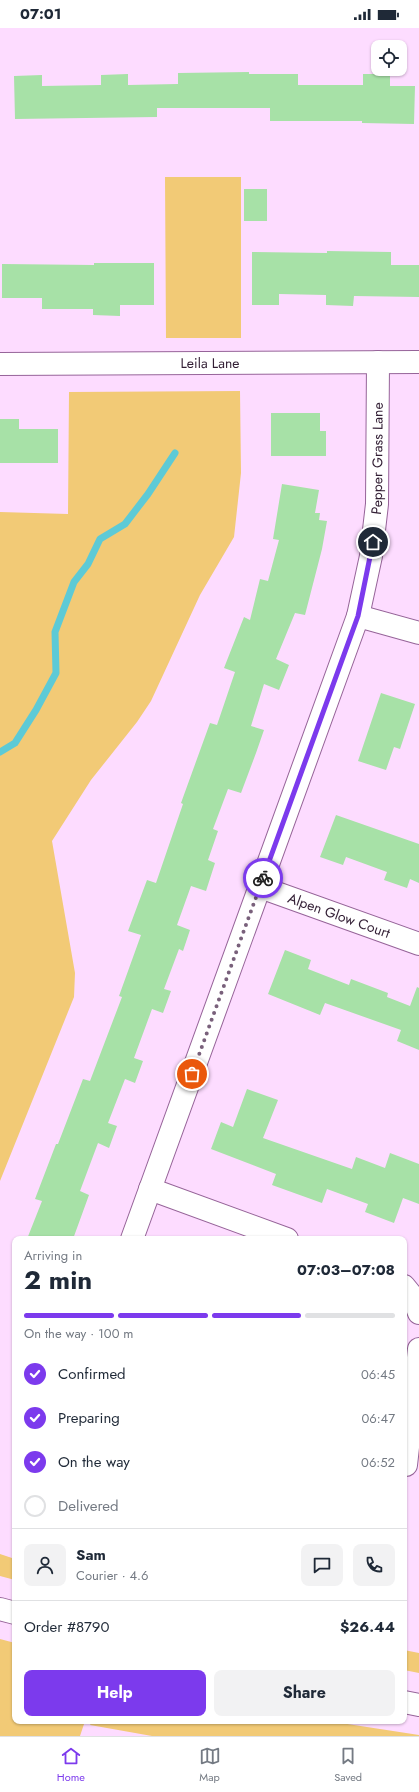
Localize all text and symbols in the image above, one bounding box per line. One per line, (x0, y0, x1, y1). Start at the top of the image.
text: 07:01 (20, 3, 61, 25)
map controls (371, 40, 407, 76)
button: locate (371, 40, 407, 76)
street label: Leila Lane (180, 353, 240, 373)
street label: Pepper Grass Lane (366, 402, 388, 516)
pin (356, 525, 390, 559)
icon: home (362, 531, 384, 553)
courier (243, 858, 283, 898)
icon: bike (252, 867, 274, 889)
street label: Alpen Glow Court (285, 888, 394, 943)
pin (175, 1057, 209, 1091)
icon: bag (181, 1063, 203, 1085)
text: Arriving in (24, 1246, 82, 1265)
text: 07:03–07:08 (297, 1259, 395, 1281)
text: 2 min (24, 1261, 92, 1299)
text: On the way · 100 m (24, 1324, 133, 1343)
icon: check (24, 1363, 46, 1385)
text: Confirmed (58, 1363, 126, 1385)
text: 06:45 (361, 1365, 395, 1384)
icon: check (24, 1407, 46, 1429)
text: Preparing (58, 1407, 120, 1429)
text: 06:47 (361, 1409, 395, 1428)
icon: check (24, 1451, 46, 1473)
text: On the way (58, 1451, 130, 1473)
text: 06:52 (361, 1453, 395, 1472)
text: Delivered (58, 1495, 119, 1517)
button: person (24, 1544, 66, 1586)
text: Sam (76, 1544, 106, 1566)
button: chat (301, 1544, 343, 1586)
button: phone (353, 1544, 395, 1586)
text: Courier · 4.6 (76, 1566, 149, 1585)
text: Order #8790 (24, 1616, 109, 1638)
text: $26.44 (340, 1616, 395, 1638)
button: Help (24, 1670, 206, 1716)
button: Share (214, 1670, 395, 1716)
tab: Home (57, 1745, 85, 1785)
tab: Map (199, 1745, 221, 1785)
tab: Saved (334, 1745, 362, 1785)

